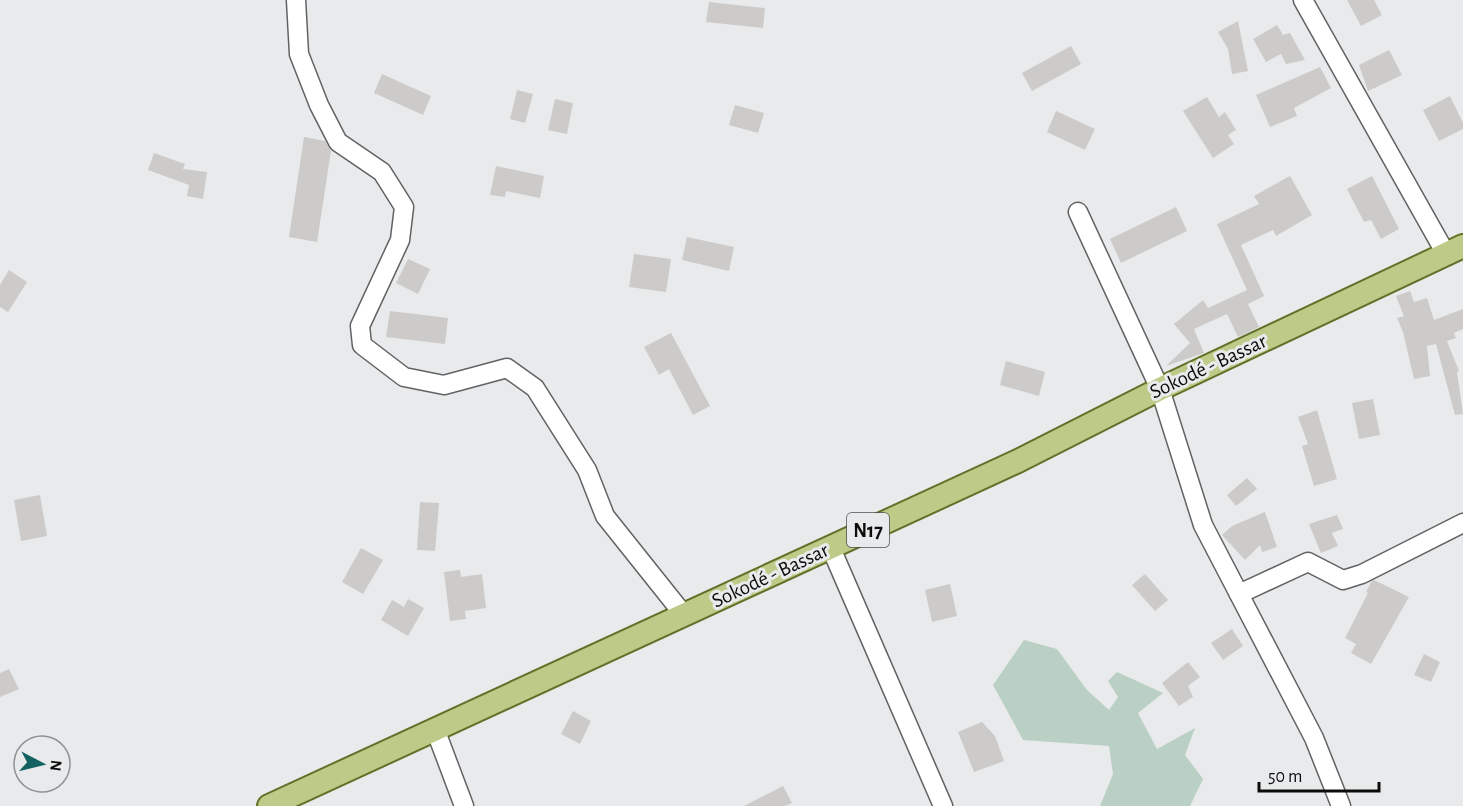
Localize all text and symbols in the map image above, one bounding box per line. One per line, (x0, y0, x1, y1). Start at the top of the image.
street label: Sokodé - Bassar (1147, 330, 1270, 403)
road number: N17 (847, 513, 889, 547)
street label: Sokodé - Bassar (709, 539, 832, 612)
north arrow (12, 734, 72, 794)
scale bar (1259, 755, 1379, 793)
text: N (47, 759, 65, 772)
text: 50 m (1268, 768, 1302, 786)

